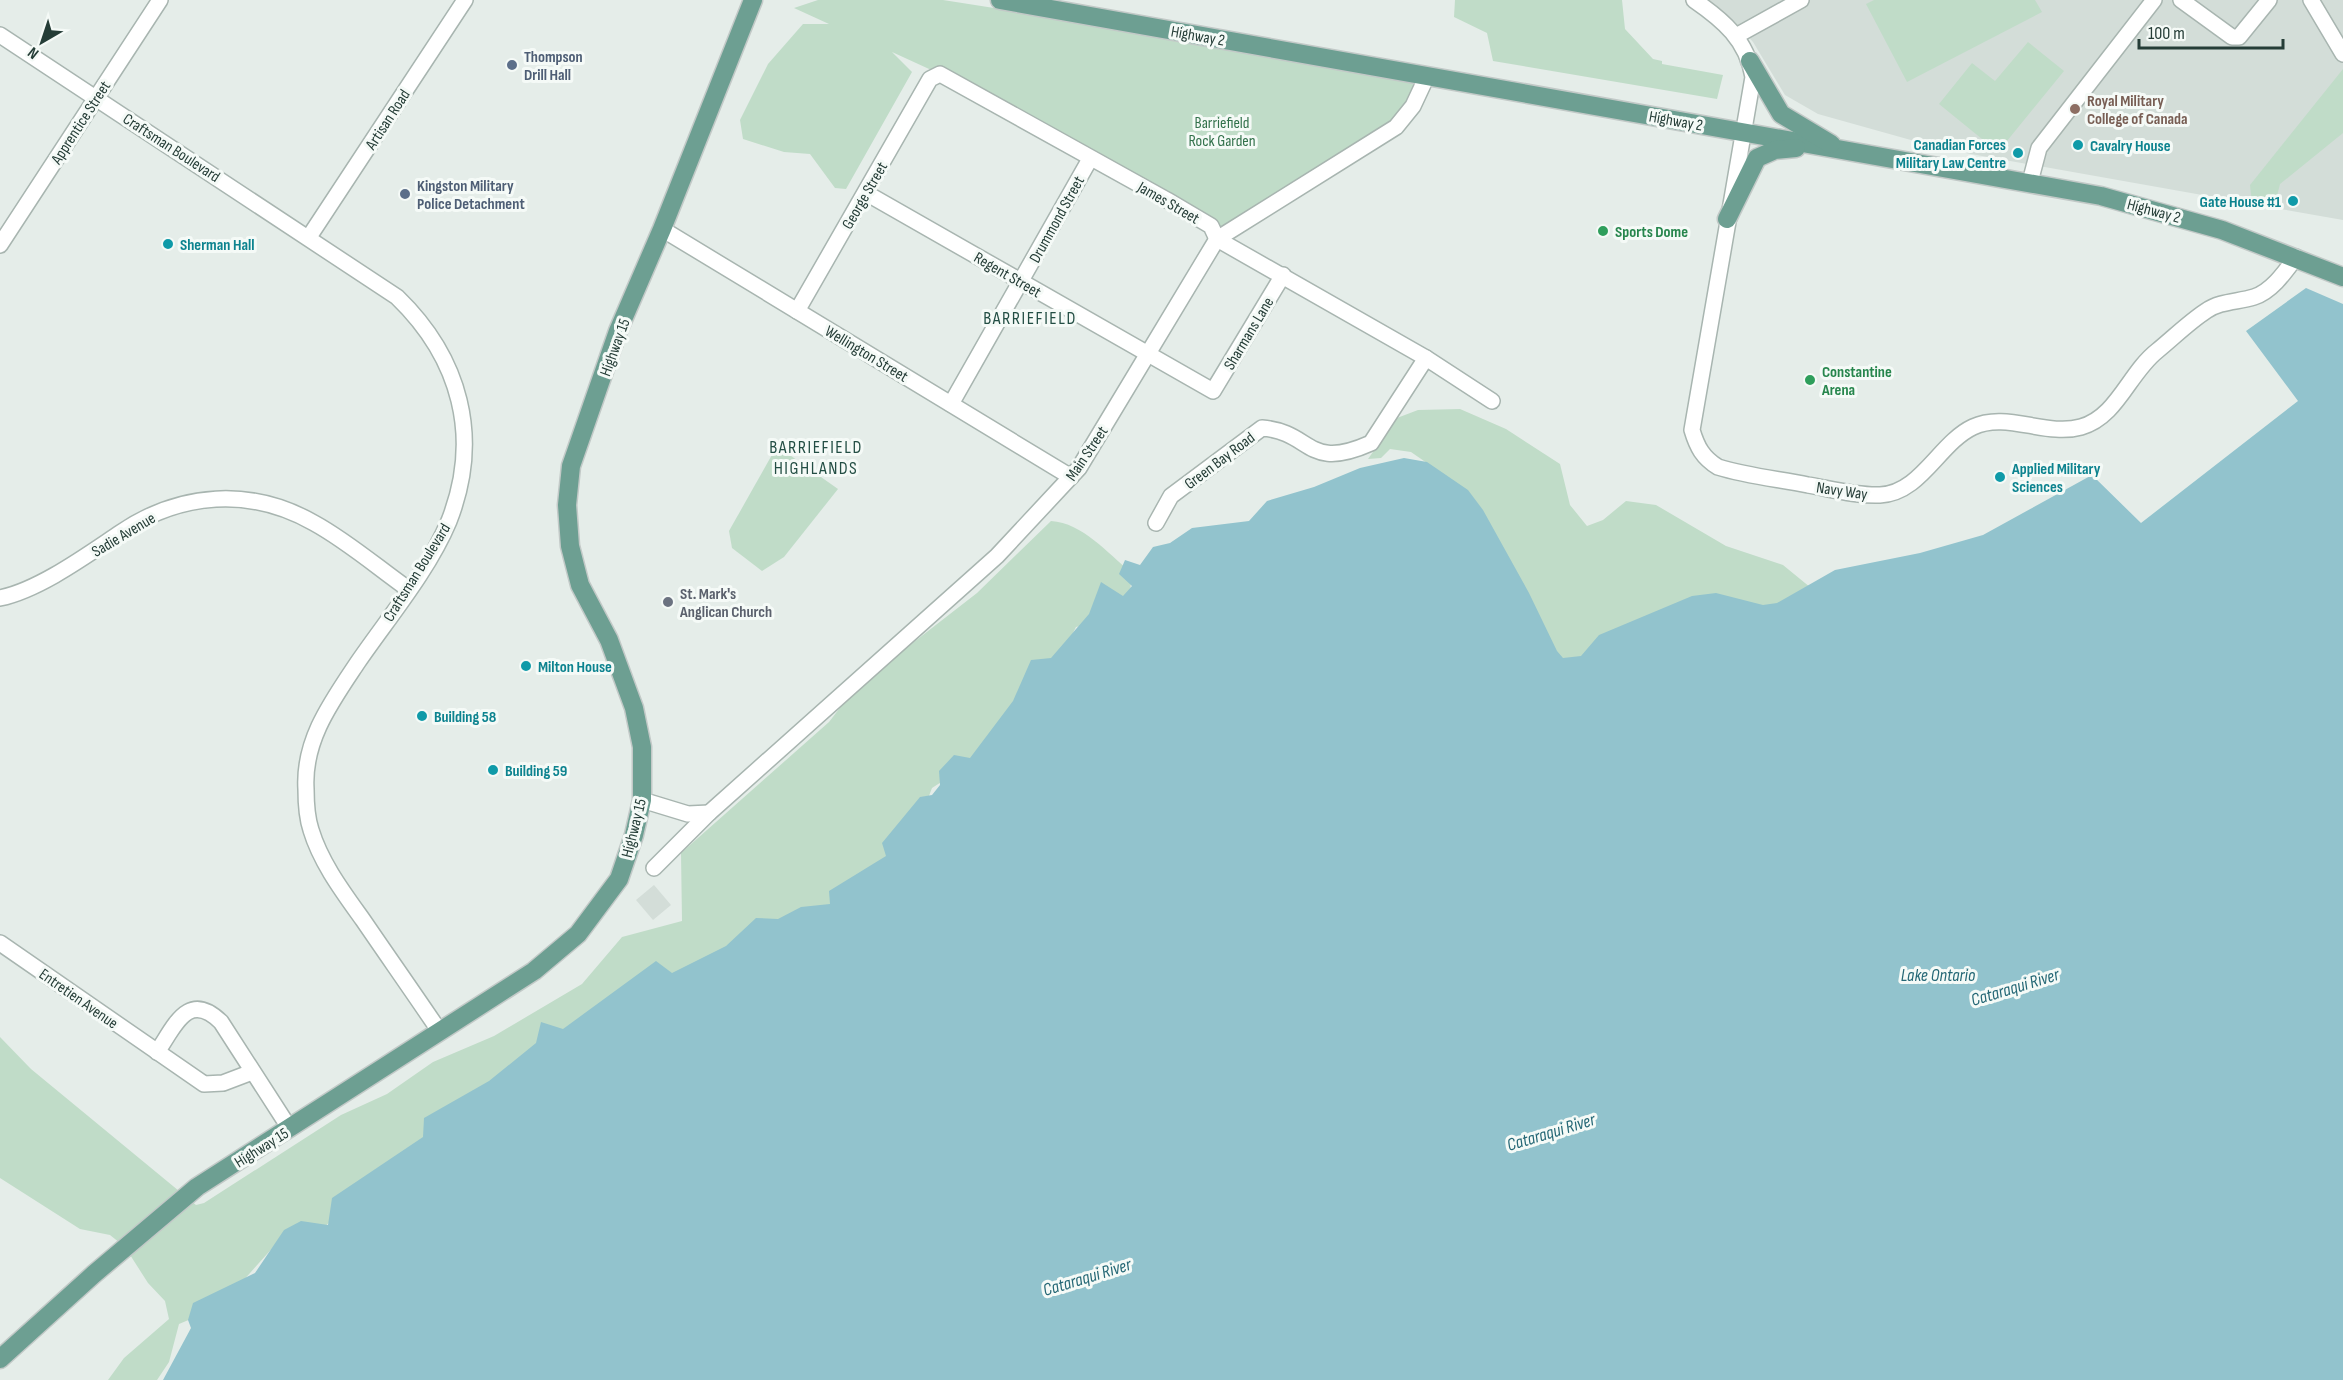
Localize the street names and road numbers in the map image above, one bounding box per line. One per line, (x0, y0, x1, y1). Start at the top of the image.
street label: Highway 2 (1169, 22, 1226, 51)
street label: Apprentice Street (47, 78, 115, 169)
street label: Artisan Road (361, 86, 415, 154)
street label: Highway 2 (1647, 107, 1704, 136)
street label: Craftsman Boulevard (119, 110, 223, 187)
street label: George Street (838, 159, 892, 233)
street label: Drummond Street (1026, 173, 1089, 266)
street label: James Street (1133, 178, 1203, 229)
street label: Highway 2 (2125, 195, 2182, 228)
street label: Regent Street (970, 248, 1044, 302)
street label: Sharmans Lane (1220, 294, 1278, 374)
street label: Highway 15 (596, 316, 635, 379)
street label: Wellington Street (821, 322, 911, 387)
street label: Main Street (1062, 423, 1112, 485)
street label: Green Bay Road (1181, 429, 1259, 494)
street label: Navy Way (1815, 479, 1869, 504)
street label: Sadie Avenue (89, 509, 159, 562)
street label: Craftsman Boulevard (380, 520, 455, 625)
street label: Highway 15 (618, 797, 651, 860)
street label: Entretien Avenue (35, 965, 121, 1033)
street label: Highway 15 (231, 1124, 292, 1172)

